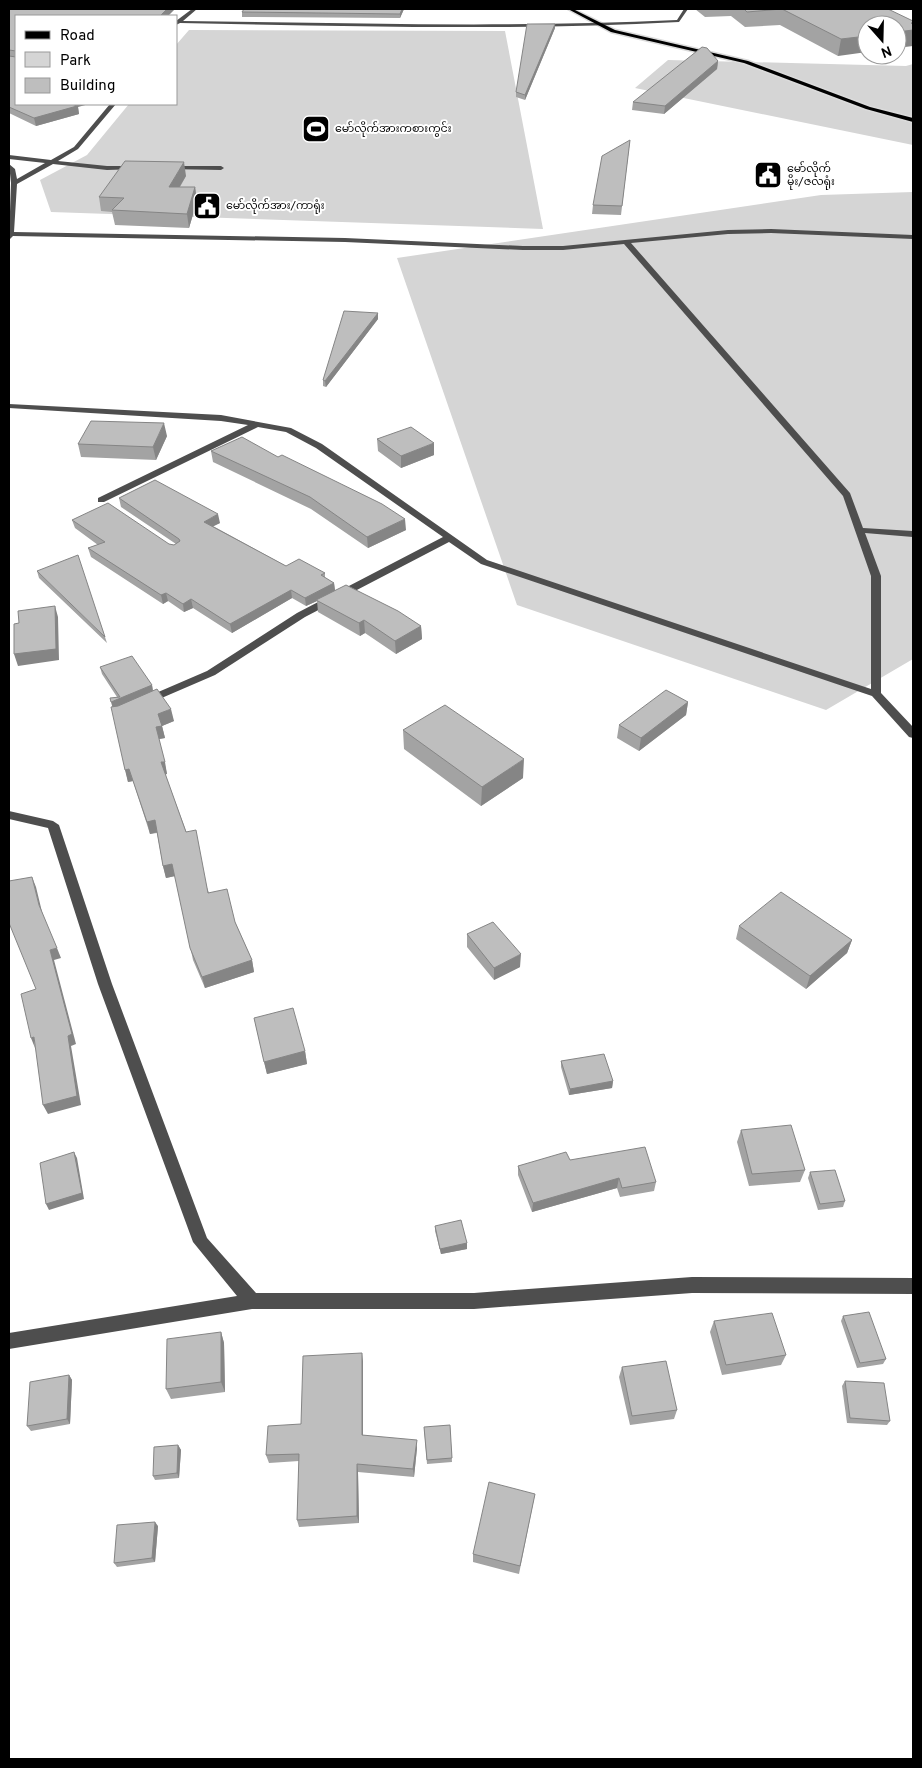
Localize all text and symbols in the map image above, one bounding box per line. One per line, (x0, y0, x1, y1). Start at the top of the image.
legend (15, 15, 178, 105)
north arrow (857, 15, 907, 65)
text: Road (60, 27, 95, 46)
text: N (878, 41, 894, 61)
text: Park (60, 52, 91, 71)
text: Building (60, 77, 115, 96)
sports icon: မော်လိုက်အားကစားကွင်း (301, 114, 331, 144)
place label: မော်လိုက်အားကစားကွင်း (335, 121, 452, 137)
public building icon: မော်လိုက် မိုး/ဇလရုံး (753, 160, 783, 190)
place label: မော်လိုက် မိုး/ဇလရုံး (787, 161, 835, 190)
public building icon: မော်လိုက်အား/ကာရုံး (192, 191, 222, 221)
place label: မော်လိုက်အား/ကာရုံး (226, 198, 325, 214)

